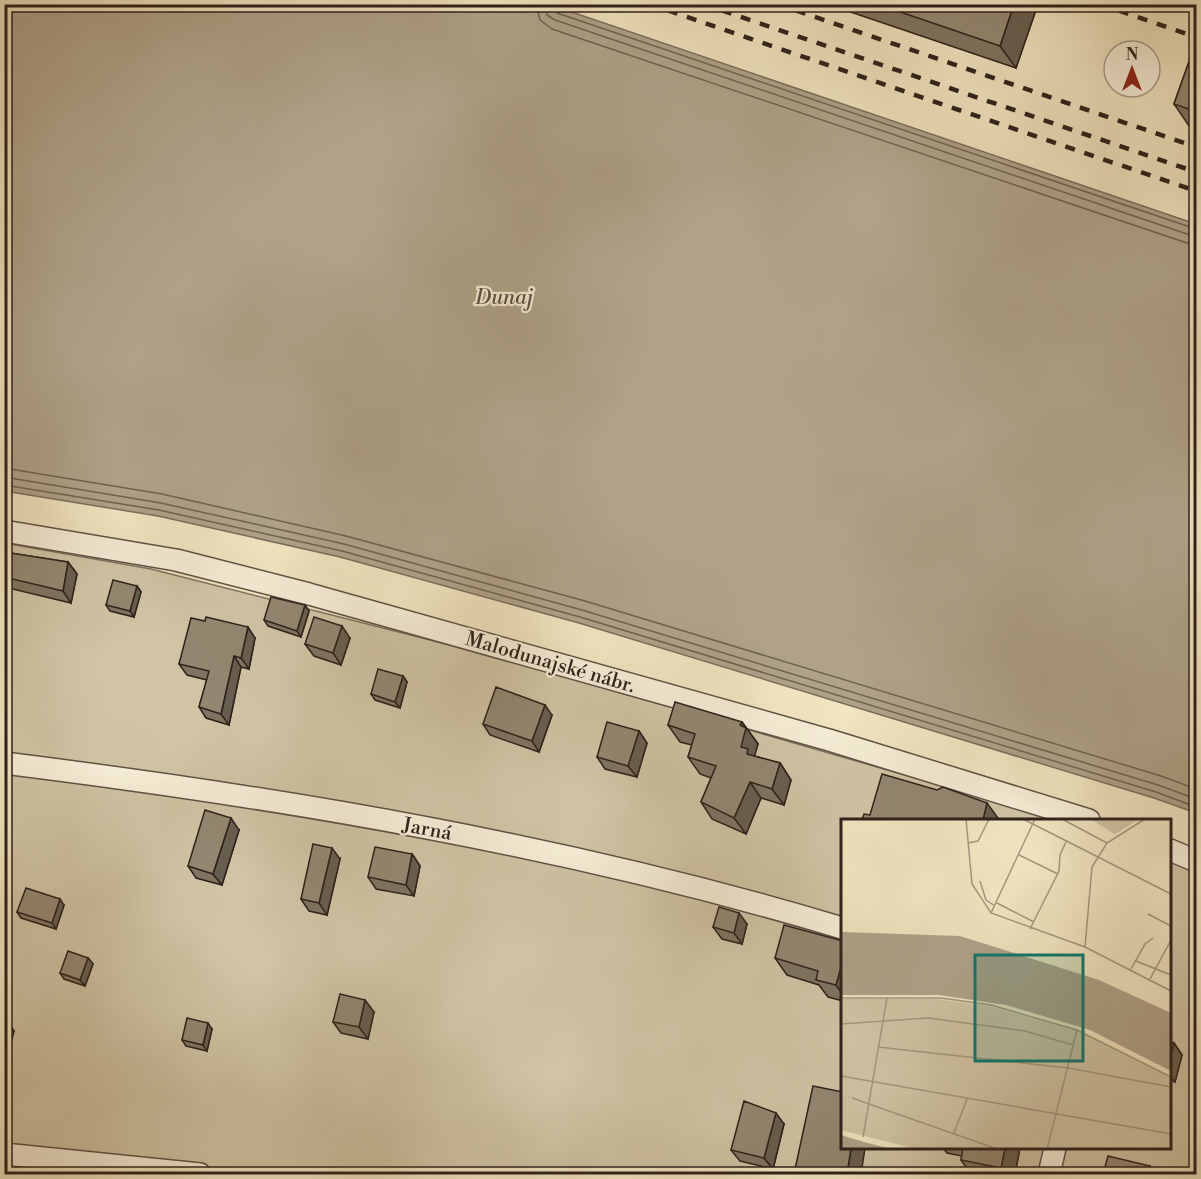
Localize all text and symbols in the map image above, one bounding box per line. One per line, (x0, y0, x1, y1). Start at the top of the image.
north arrow (1102, 39, 1162, 99)
text: N (1126, 45, 1139, 65)
water label: Dunaj (474, 285, 534, 311)
street label: Malodunajské nábr. (462, 627, 638, 699)
street label: Jarná (399, 813, 454, 847)
inset map (841, 819, 1171, 1149)

